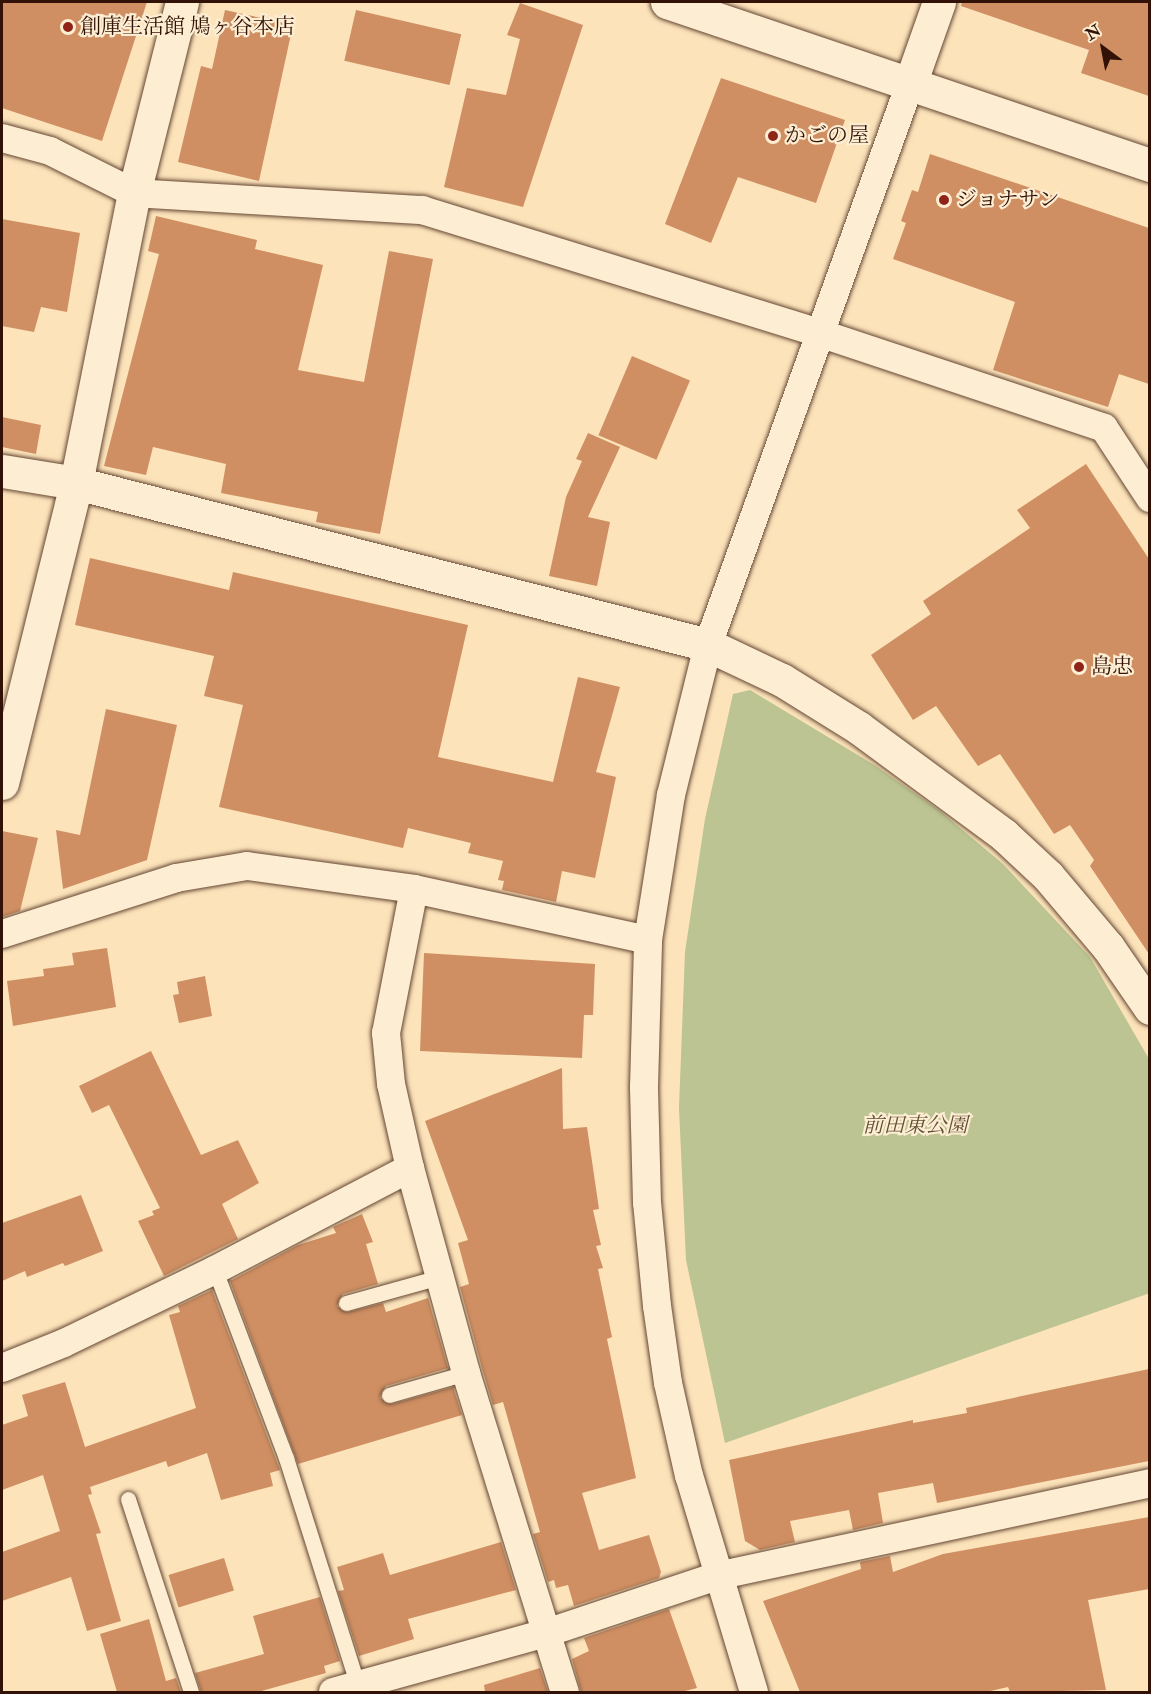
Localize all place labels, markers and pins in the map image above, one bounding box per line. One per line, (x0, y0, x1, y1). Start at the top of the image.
place label: 創庫生活館 鳩ヶ谷本店 (80, 14, 294, 40)
marker: 創庫生活館 鳩ヶ谷本店 (61, 20, 75, 34)
place label: かごの屋 (785, 123, 869, 149)
marker: かごの屋 (766, 129, 780, 143)
place label: ジョナサン (956, 187, 1061, 213)
marker: ジョナサン (937, 193, 951, 207)
place label: 島忠 (1091, 654, 1133, 680)
marker: 島忠 (1072, 660, 1086, 674)

